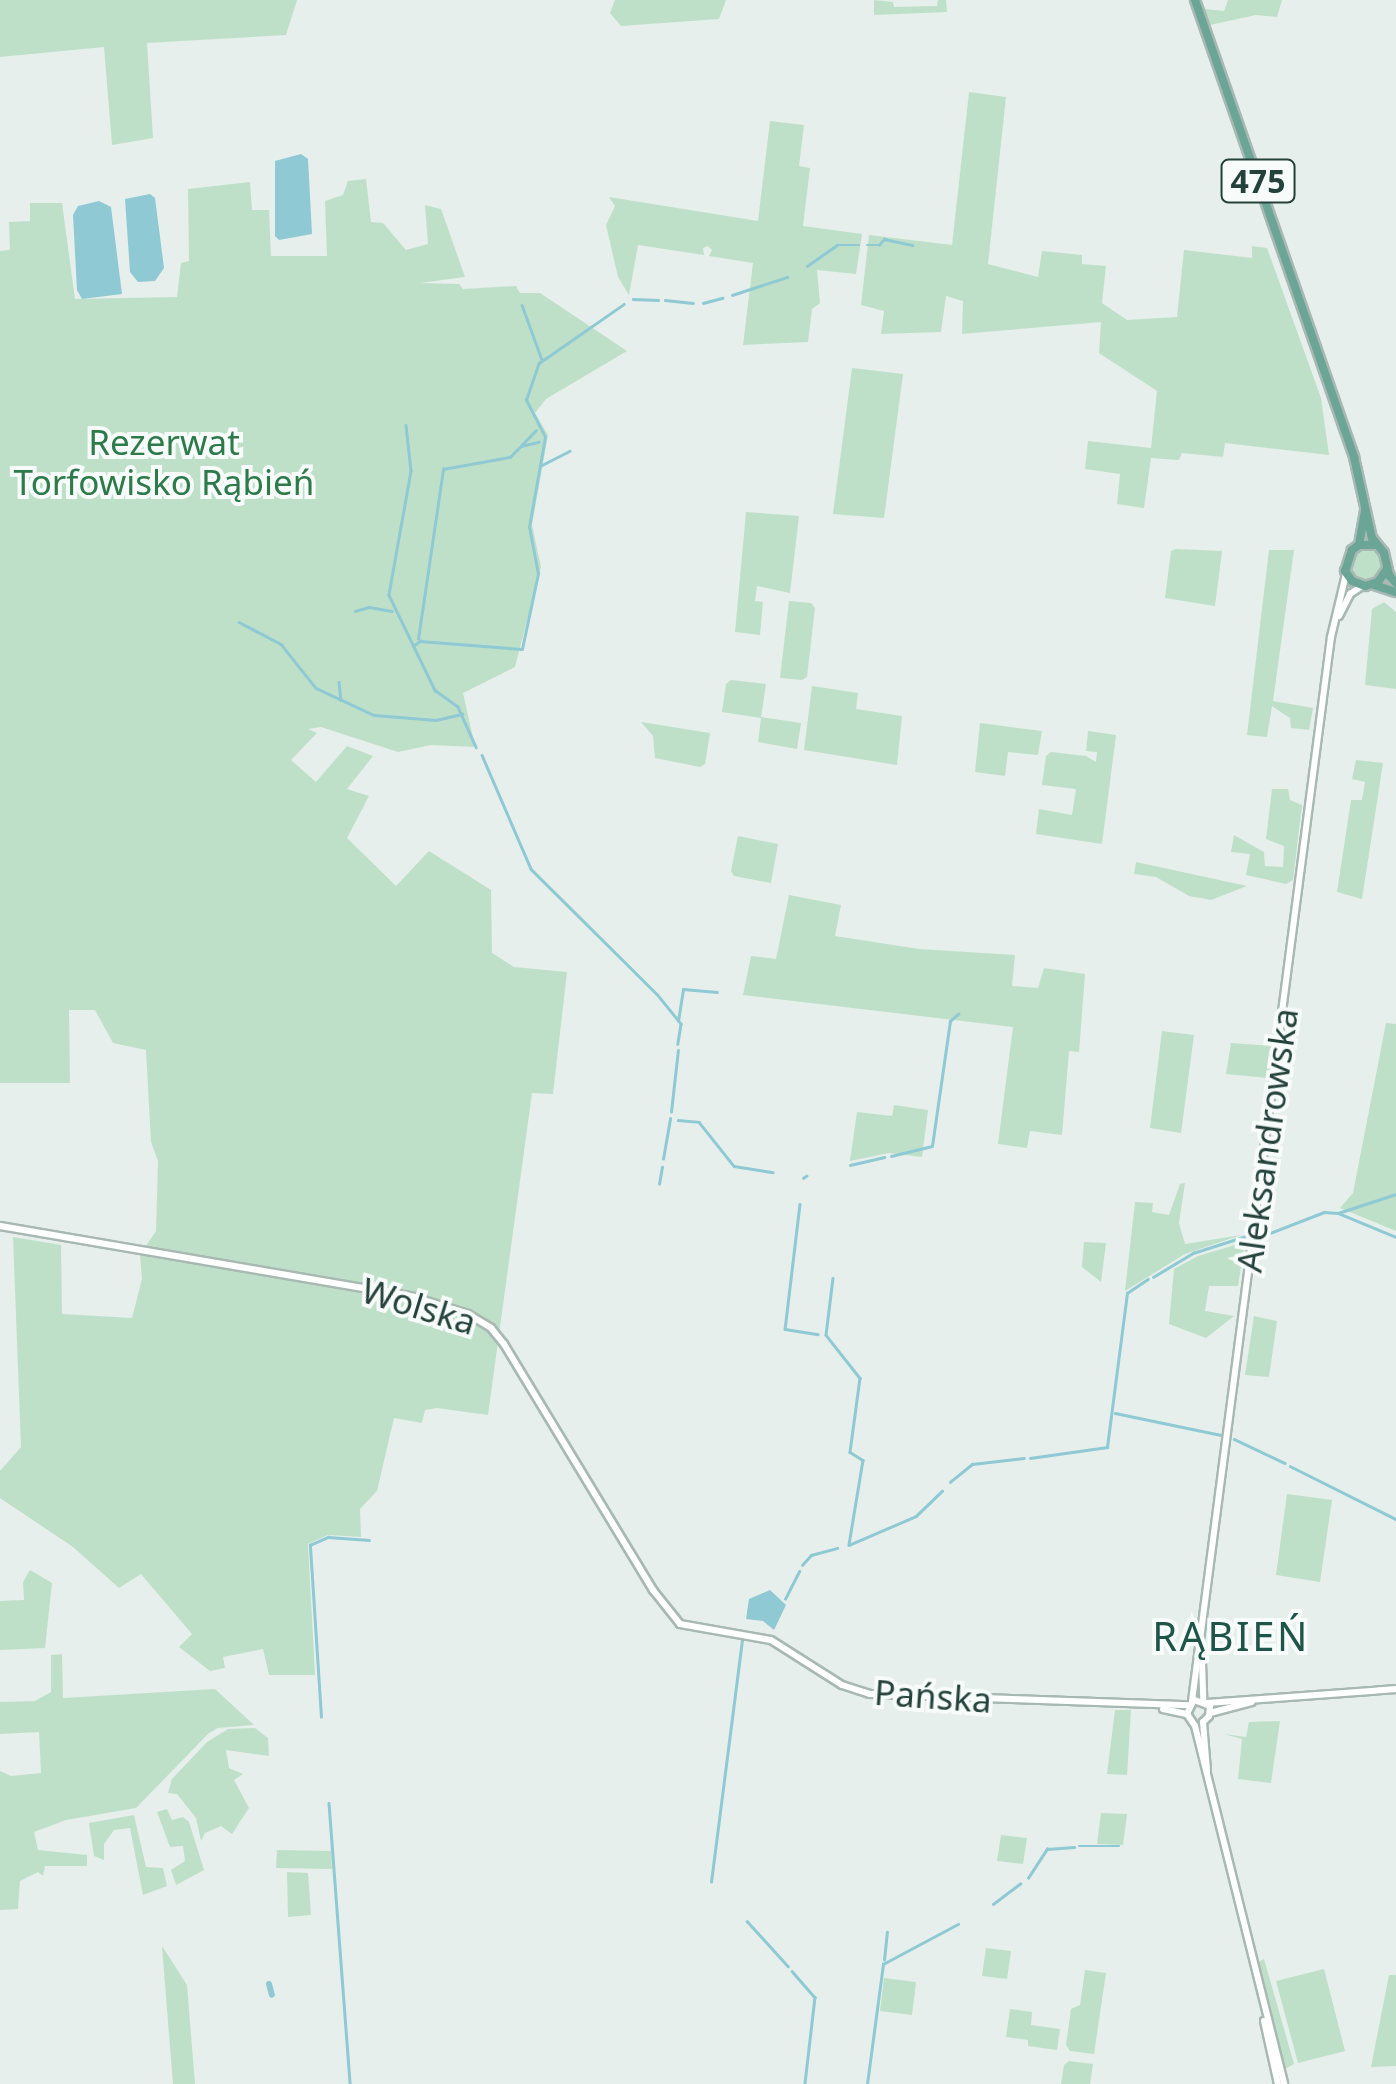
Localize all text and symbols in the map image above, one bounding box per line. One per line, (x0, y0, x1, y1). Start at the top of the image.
road number: 475 (1220, 154, 1296, 208)
park label: Rezerwat Torfowisko Rąbień (14, 421, 314, 503)
street label: Aleksandrowska (1228, 1005, 1306, 1275)
street label: Wolska (357, 1269, 481, 1343)
district label: RĄBIEŃ (1152, 1612, 1310, 1660)
street label: Pańska (873, 1671, 993, 1721)

